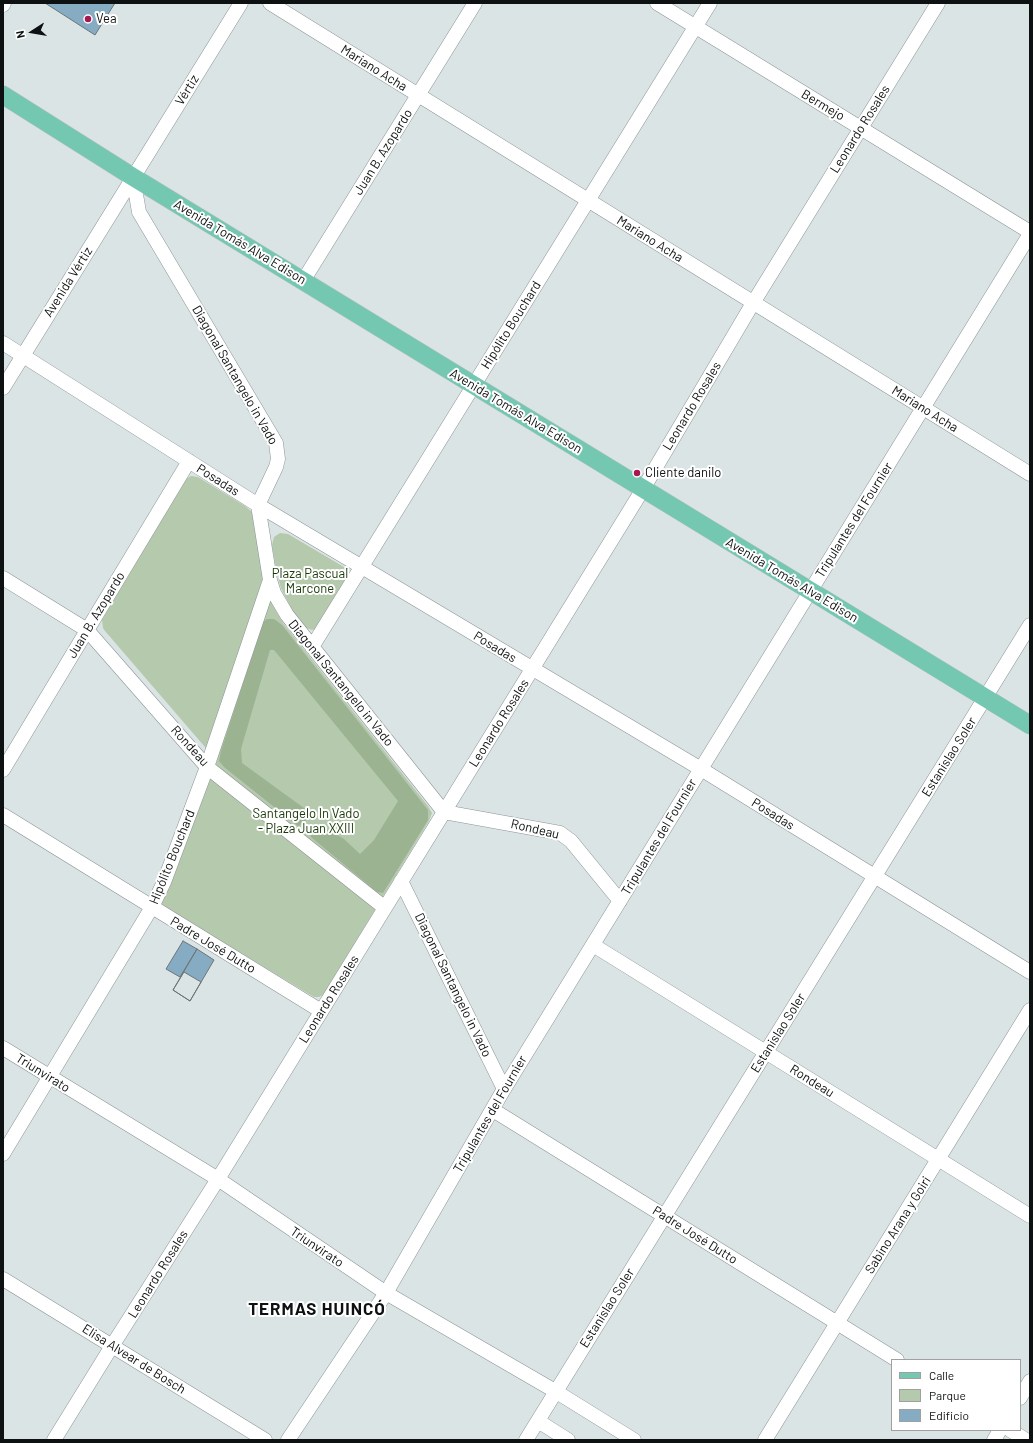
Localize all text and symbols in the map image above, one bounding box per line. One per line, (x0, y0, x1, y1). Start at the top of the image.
place label: Vea (96, 11, 117, 27)
north arrow (12, 12, 52, 52)
marker: Vea (83, 14, 93, 24)
text: N (13, 30, 27, 40)
street label: Mariano Acha (338, 41, 410, 95)
street label: Vértiz (172, 72, 202, 108)
street label: Leonardo Rosales (827, 82, 893, 176)
street label: Bermejo (799, 86, 847, 124)
street label: Juan B. Azopardo (350, 106, 416, 198)
street label: Avenida Tomás Alva Edison (171, 196, 309, 288)
street label: Mariano Acha (614, 212, 686, 266)
street label: Avenida Vértiz (40, 244, 96, 320)
street label: Hipólito Bouchard (478, 278, 544, 372)
street label: Diagonal Santangelo in Vado (189, 303, 281, 447)
street label: Leonardo Rosales (659, 359, 725, 453)
street label: Avenida Tomás Alva Edison (447, 365, 585, 457)
street label: Mariano Acha (889, 382, 961, 436)
street label: Tripulantes del Fournier (812, 459, 896, 581)
street label: Posadas (194, 461, 242, 499)
place label: Cliente danilo (645, 465, 721, 481)
marker: Cliente danilo (632, 468, 642, 478)
street label: Avenida Tomás Alva Edison (723, 534, 861, 626)
park label: Plaza Pascual Marcone (272, 566, 348, 597)
street label: Juan B. Azopardo (64, 569, 128, 661)
street label: Diagonal Santangelo in Vado (285, 617, 397, 749)
street label: Posadas (471, 628, 519, 666)
street label: Leonardo Rosales (466, 676, 532, 770)
street label: Estanislao Soler (918, 714, 980, 800)
street label: Rondeau (168, 722, 212, 770)
street label: Tripulantes del Fournier (618, 776, 700, 898)
street label: Posadas (749, 795, 797, 833)
park label: Santangelo In Vado - Plaza Juan XXIII (253, 806, 359, 837)
street label: Hipólito Bouchard (146, 807, 198, 907)
street label: Rondeau (509, 816, 561, 842)
street label: Diagonal Santangelo in Vado (411, 910, 495, 1060)
street label: Padre José Dutto (167, 913, 259, 977)
street label: Leonardo Rosales (296, 952, 362, 1046)
street label: Estanislao Soler (747, 990, 809, 1076)
street label: Triunvirato (13, 1050, 73, 1096)
street label: Tripulantes del Fournier (450, 1053, 530, 1175)
street label: Rondeau (787, 1061, 837, 1101)
street label: Sabino Arana y Goiri (862, 1173, 934, 1277)
street label: Padre José Dutto (650, 1203, 740, 1267)
street label: Triunvirato (287, 1223, 347, 1271)
street label: Leonardo Rosales (125, 1227, 191, 1321)
street label: Estanislao Soler (576, 1265, 638, 1351)
district label: TERMAS HUINCÓ (248, 1299, 386, 1319)
street label: Elisa Alvear de Bosch (79, 1321, 189, 1397)
legend (891, 1359, 1021, 1431)
text: Calle (929, 1368, 954, 1382)
text: Parque (929, 1388, 966, 1402)
text: Edificio (929, 1408, 969, 1422)

